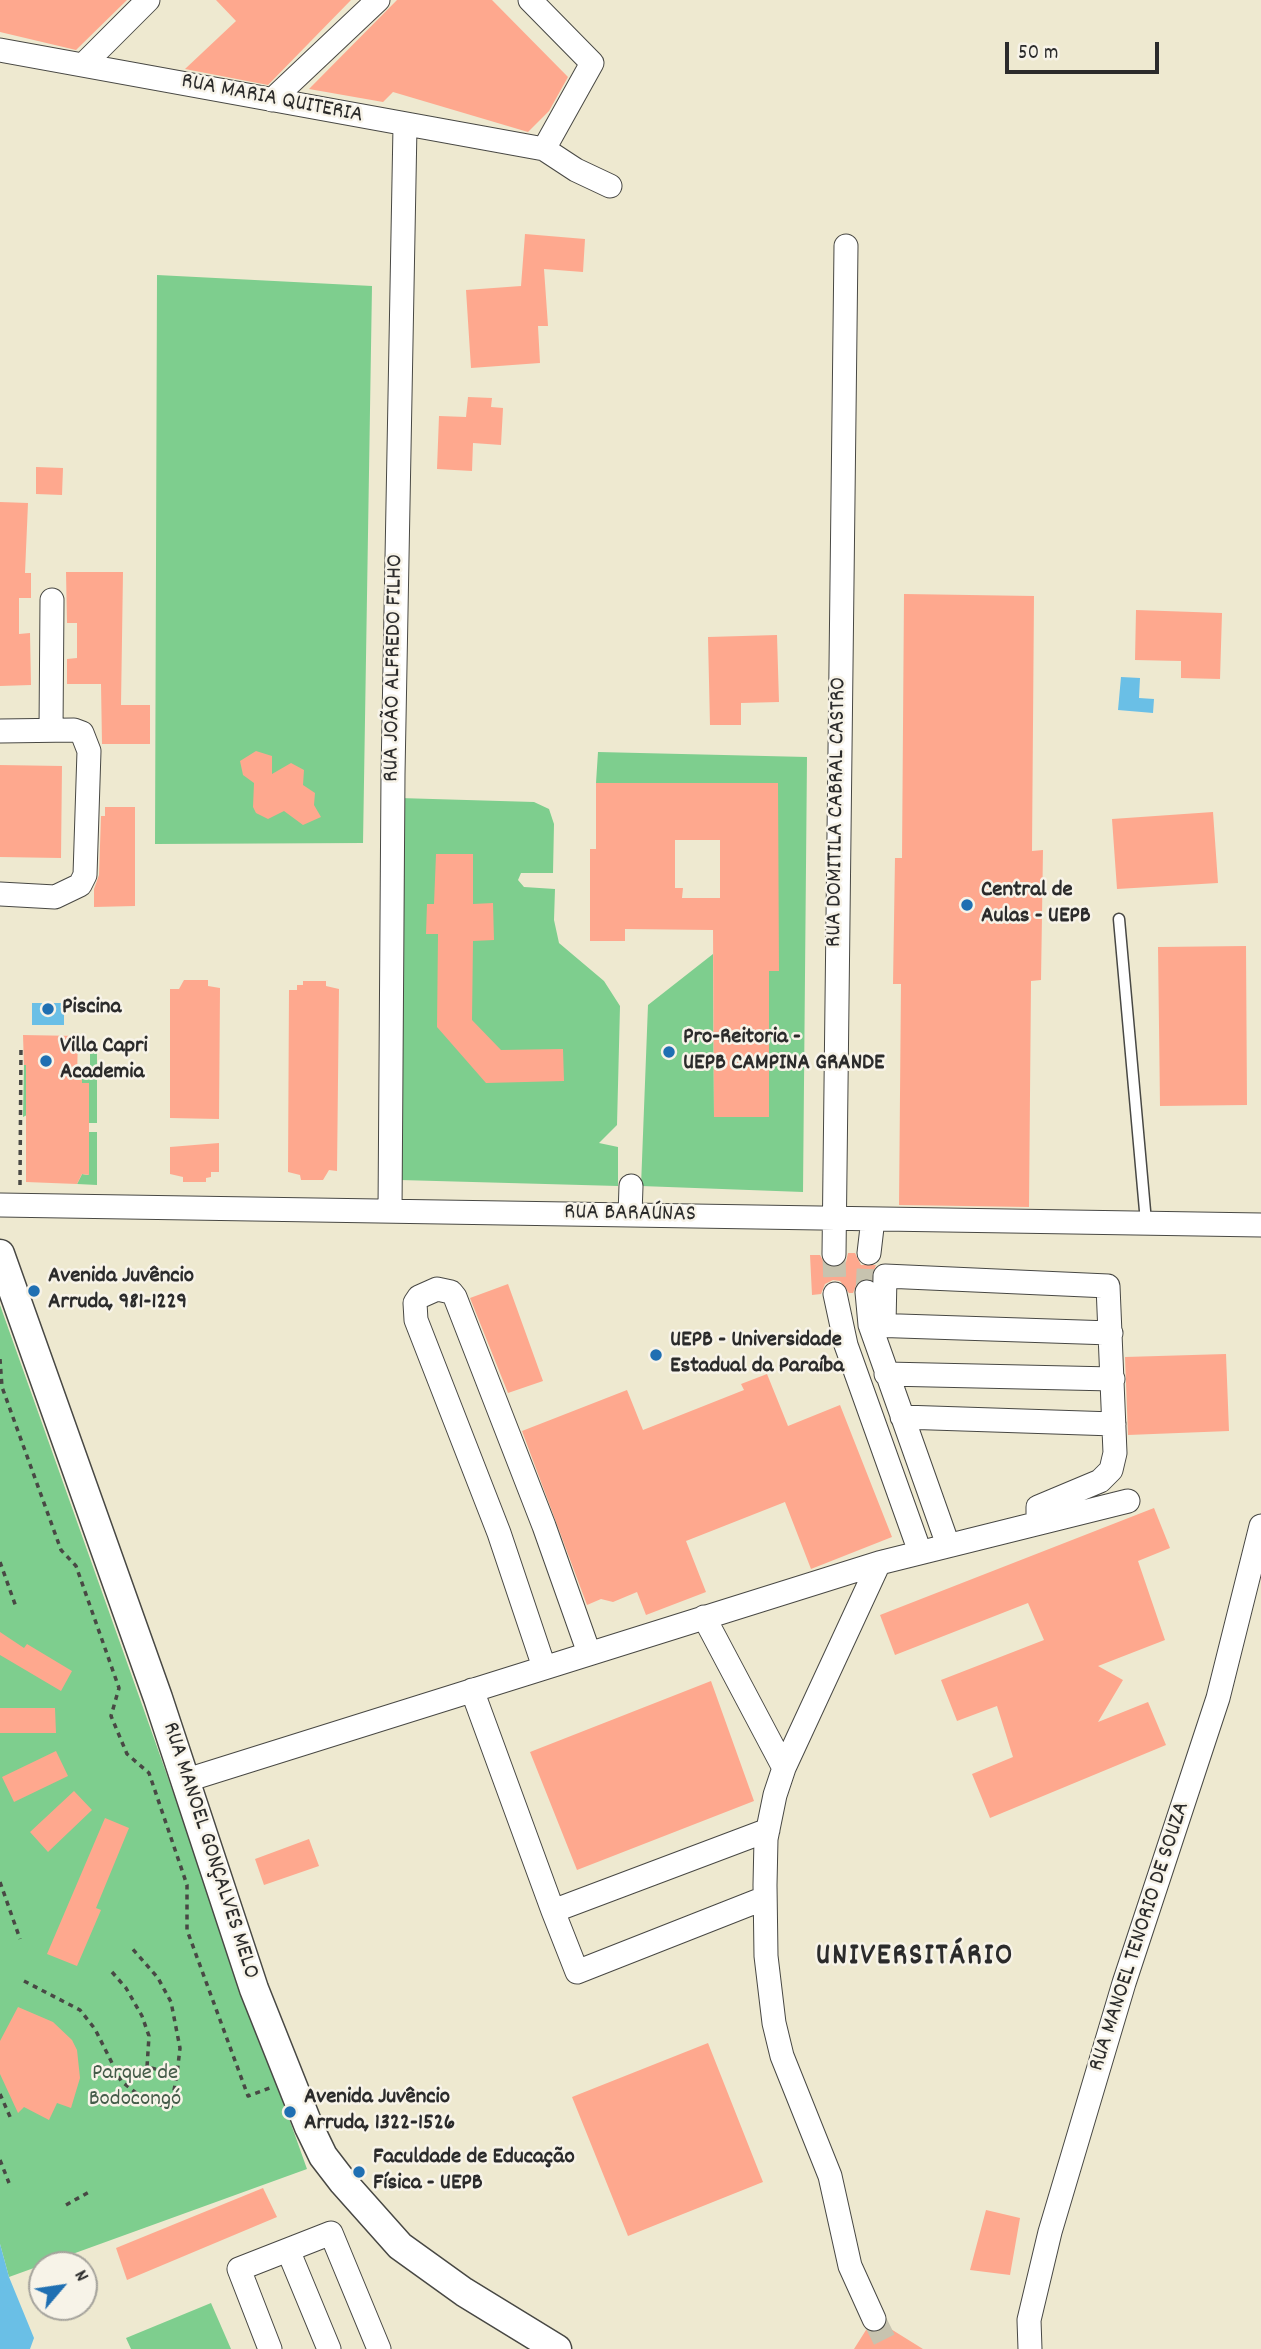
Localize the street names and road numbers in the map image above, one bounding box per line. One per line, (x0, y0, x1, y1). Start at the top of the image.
street label: RUA MARIA QUITERIA (179, 69, 365, 131)
street label: RUA JOÃO ALFREDO FILHO (379, 554, 411, 782)
street label: RUA DOMITILA CABRAL CASTRO (822, 677, 854, 947)
street label: RUA BARAÚNAS (564, 1200, 696, 1230)
street label: RUA MANOEL GONÇALVES MELO (154, 1719, 264, 1983)
street label: RUA MANOEL TENORIO DE SOUZA (1084, 1799, 1198, 2075)

